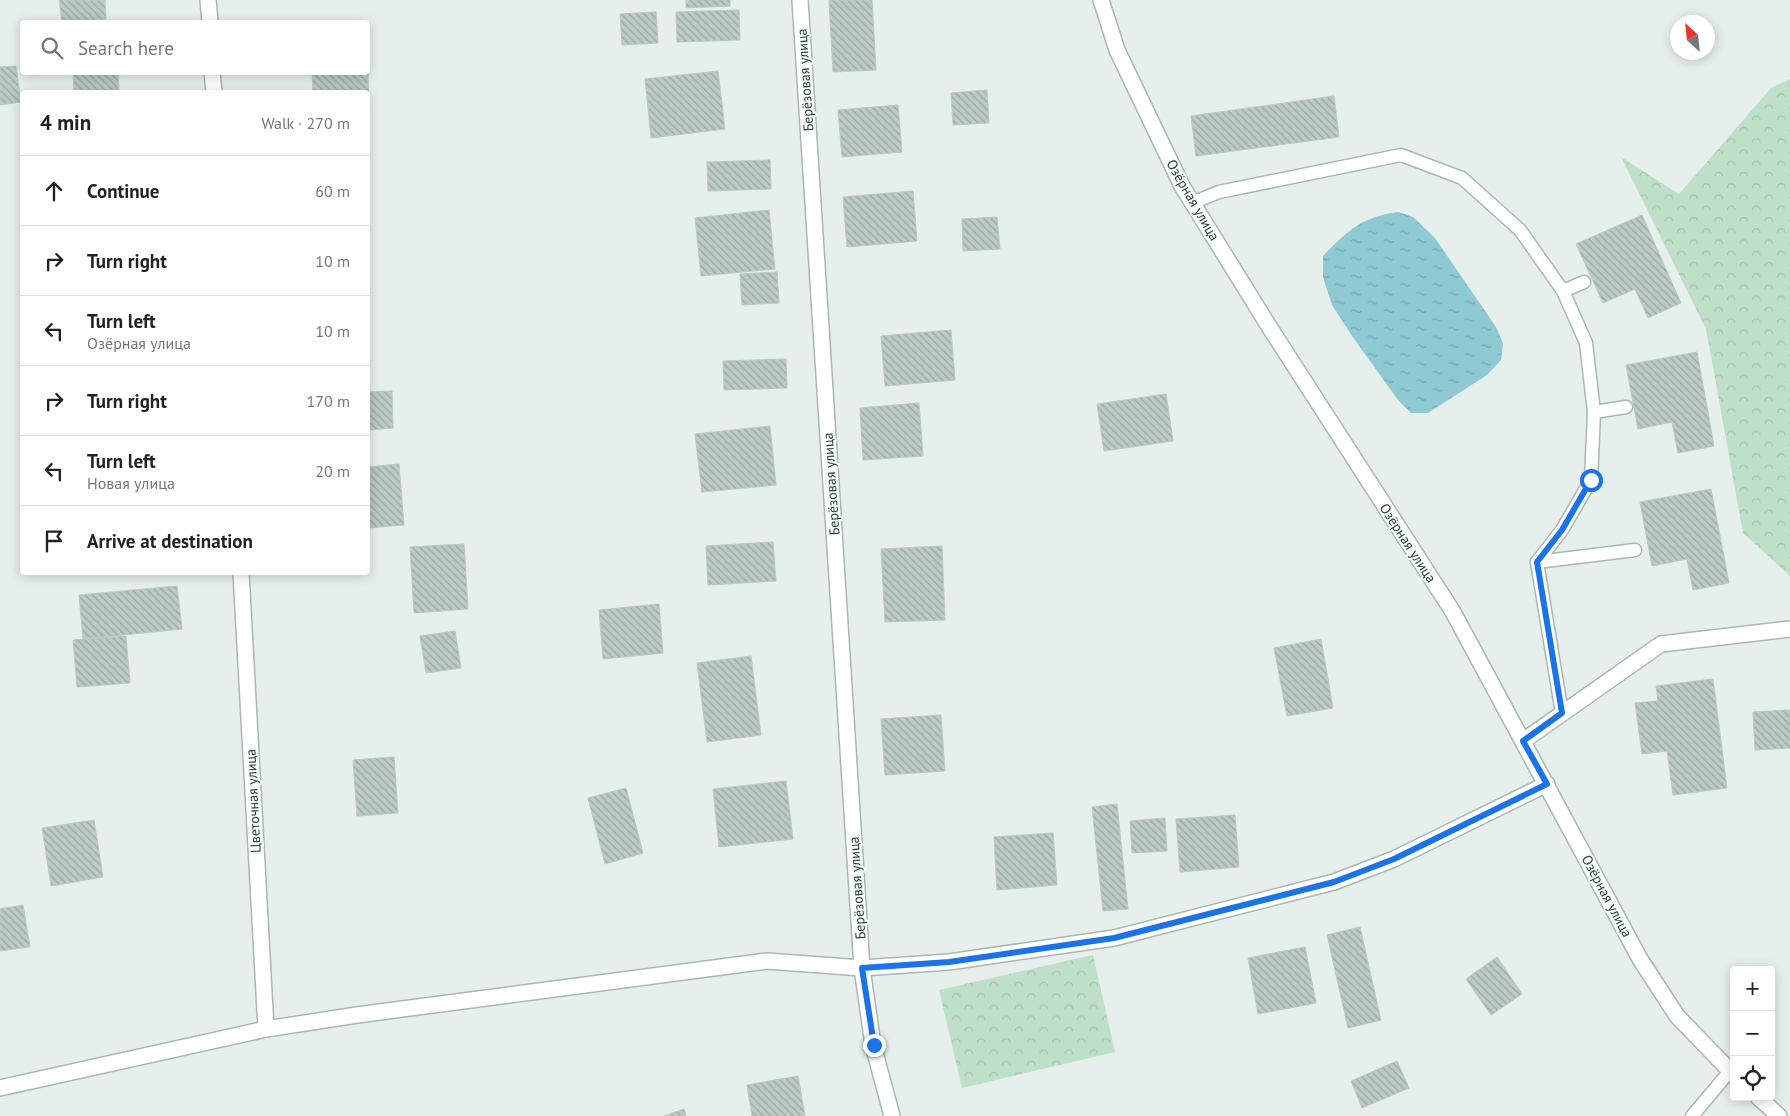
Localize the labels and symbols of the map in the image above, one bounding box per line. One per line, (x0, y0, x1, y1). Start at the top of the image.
north arrow (1670, 15, 1715, 60)
street label: Берёзовая улица (792, 28, 818, 132)
street label: Озёрная улица (1162, 156, 1224, 244)
street label: Берёзовая улица (818, 432, 844, 536)
route start (1580, 469, 1603, 492)
street label: Озёрная улица (1376, 500, 1440, 586)
street label: Цветочная улица (241, 749, 265, 853)
street label: Берёзовая улица (844, 836, 870, 940)
street label: Озёрная улица (1578, 852, 1636, 940)
route end (863, 1034, 886, 1057)

